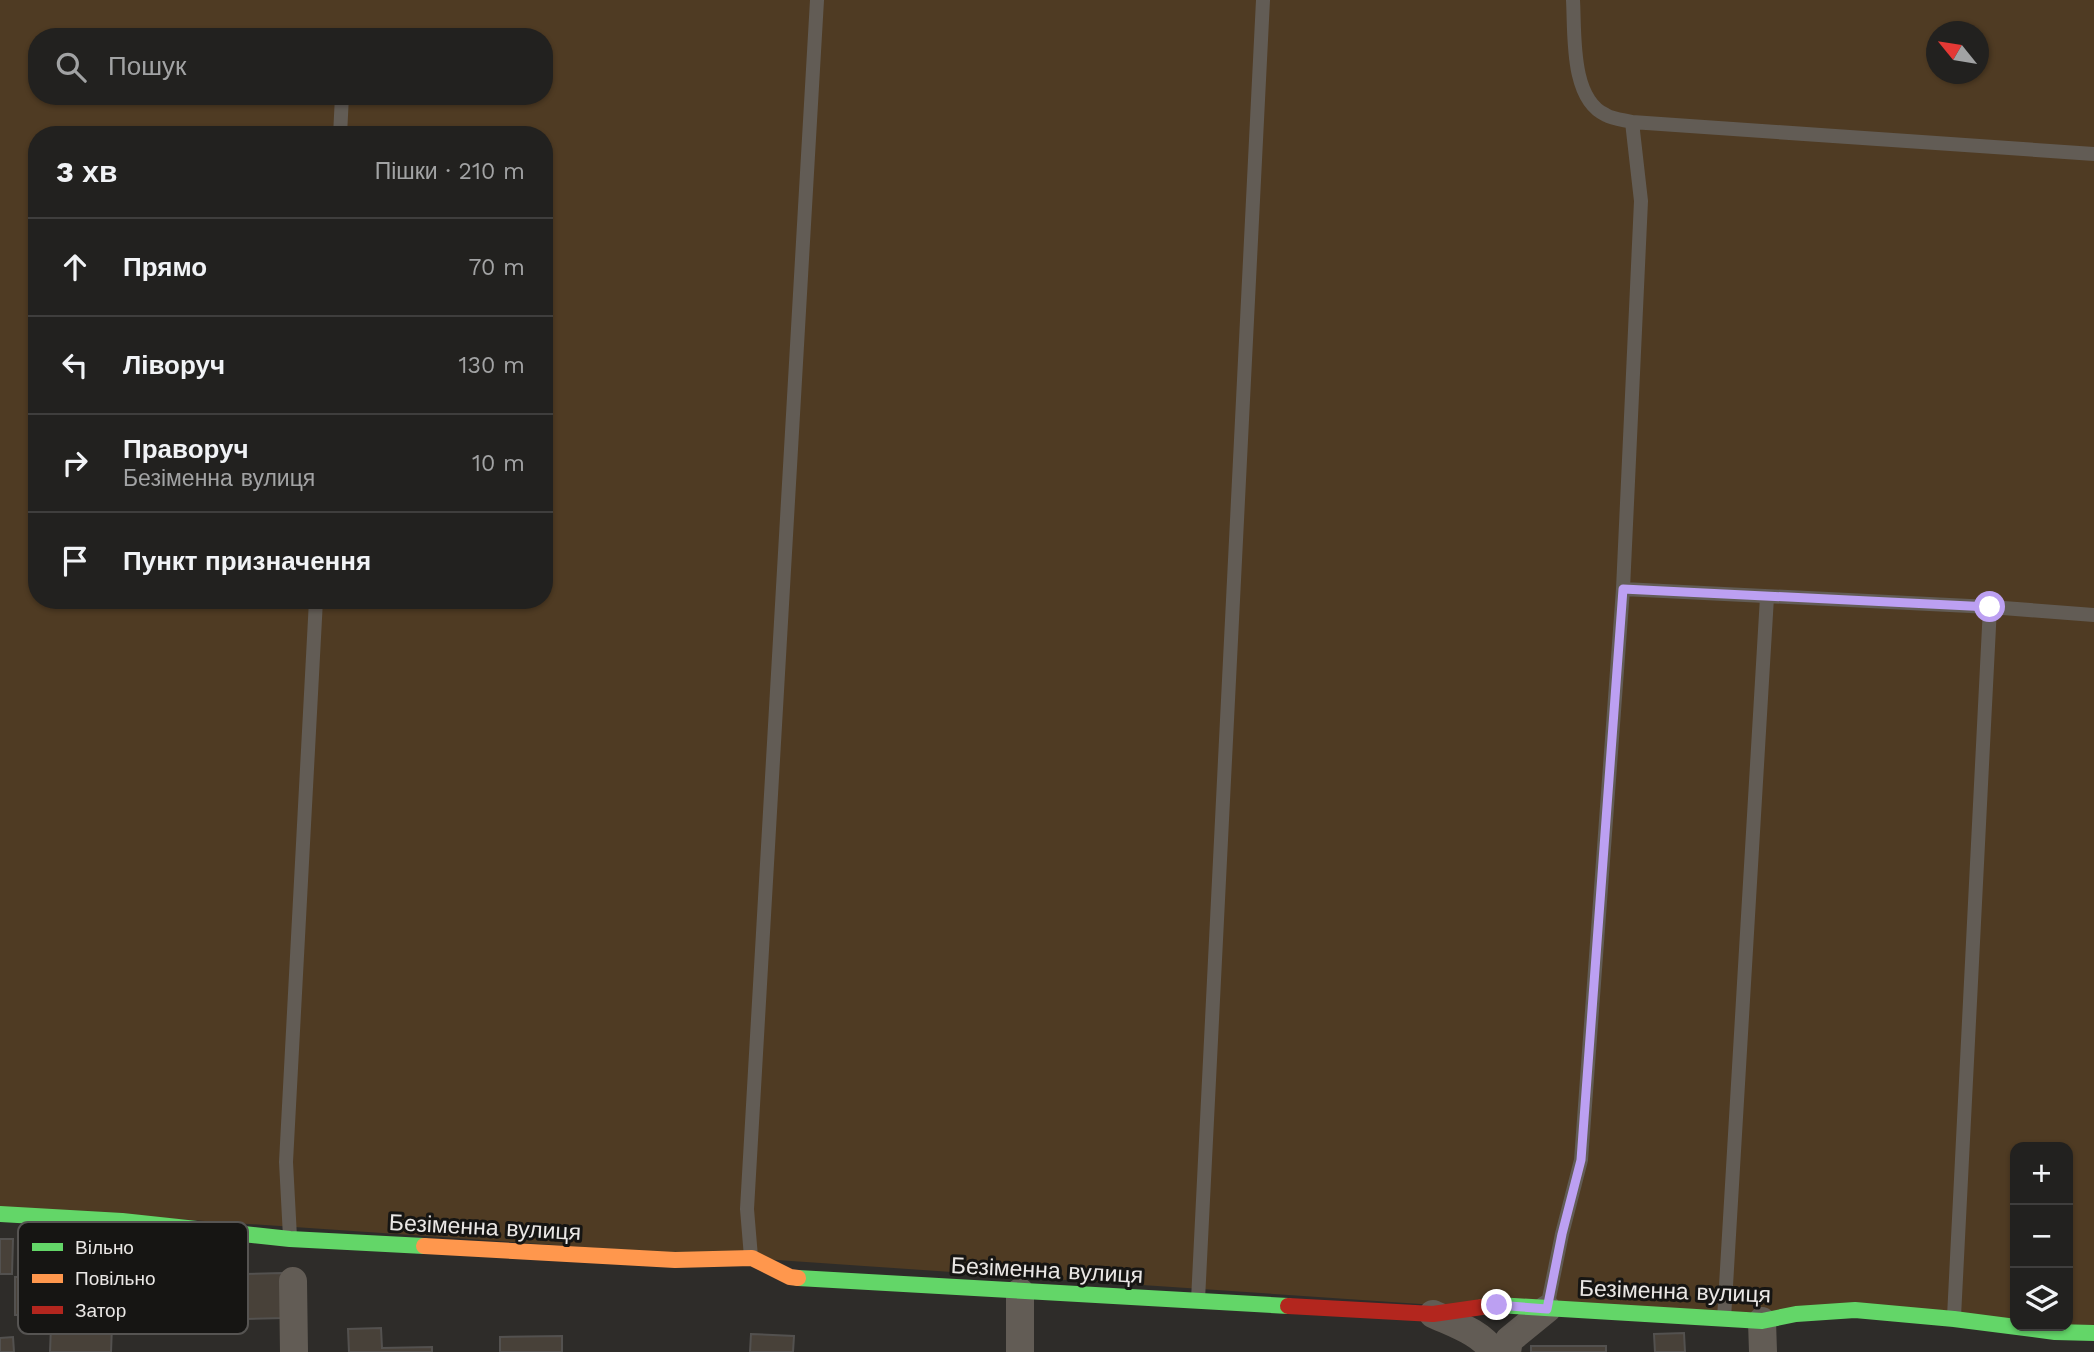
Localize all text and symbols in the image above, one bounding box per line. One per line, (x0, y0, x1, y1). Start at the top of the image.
north arrow (1926, 21, 1989, 84)
search box (28, 28, 553, 105)
icon: search (52, 48, 90, 86)
text: Пошук (108, 51, 186, 81)
text: 3 хв (56, 154, 118, 189)
text: Пішки · 210 m (375, 158, 525, 185)
icon: ahead (56, 248, 94, 286)
text: Прямо (123, 252, 207, 282)
text: 70 m (468, 254, 525, 281)
icon: left (56, 346, 94, 384)
text: Ліворуч (123, 350, 225, 380)
text: 130 m (459, 352, 525, 379)
text: Праворуч (123, 434, 249, 464)
icon: right (56, 444, 94, 482)
text: 10 m (472, 450, 525, 477)
text: Безіменна вулиця (123, 465, 315, 492)
icon: arrive (56, 542, 94, 580)
text: Пункт призначення (123, 546, 371, 576)
route start (1974, 591, 2005, 622)
map controls (2010, 1142, 2073, 1331)
button: + (2010, 1142, 2073, 1205)
button: − (2010, 1205, 2073, 1268)
street label: Безіменна вулиця (388, 1209, 582, 1246)
legend (18, 1222, 248, 1334)
text: Вільно (75, 1236, 134, 1259)
street label: Безіменна вулиця (950, 1252, 1144, 1289)
text: Повільно (75, 1267, 156, 1290)
button: layers (2010, 1268, 2073, 1331)
street label: Безіменна вулиця (1578, 1275, 1772, 1308)
route end (1481, 1289, 1512, 1320)
text: Затор (75, 1299, 126, 1322)

